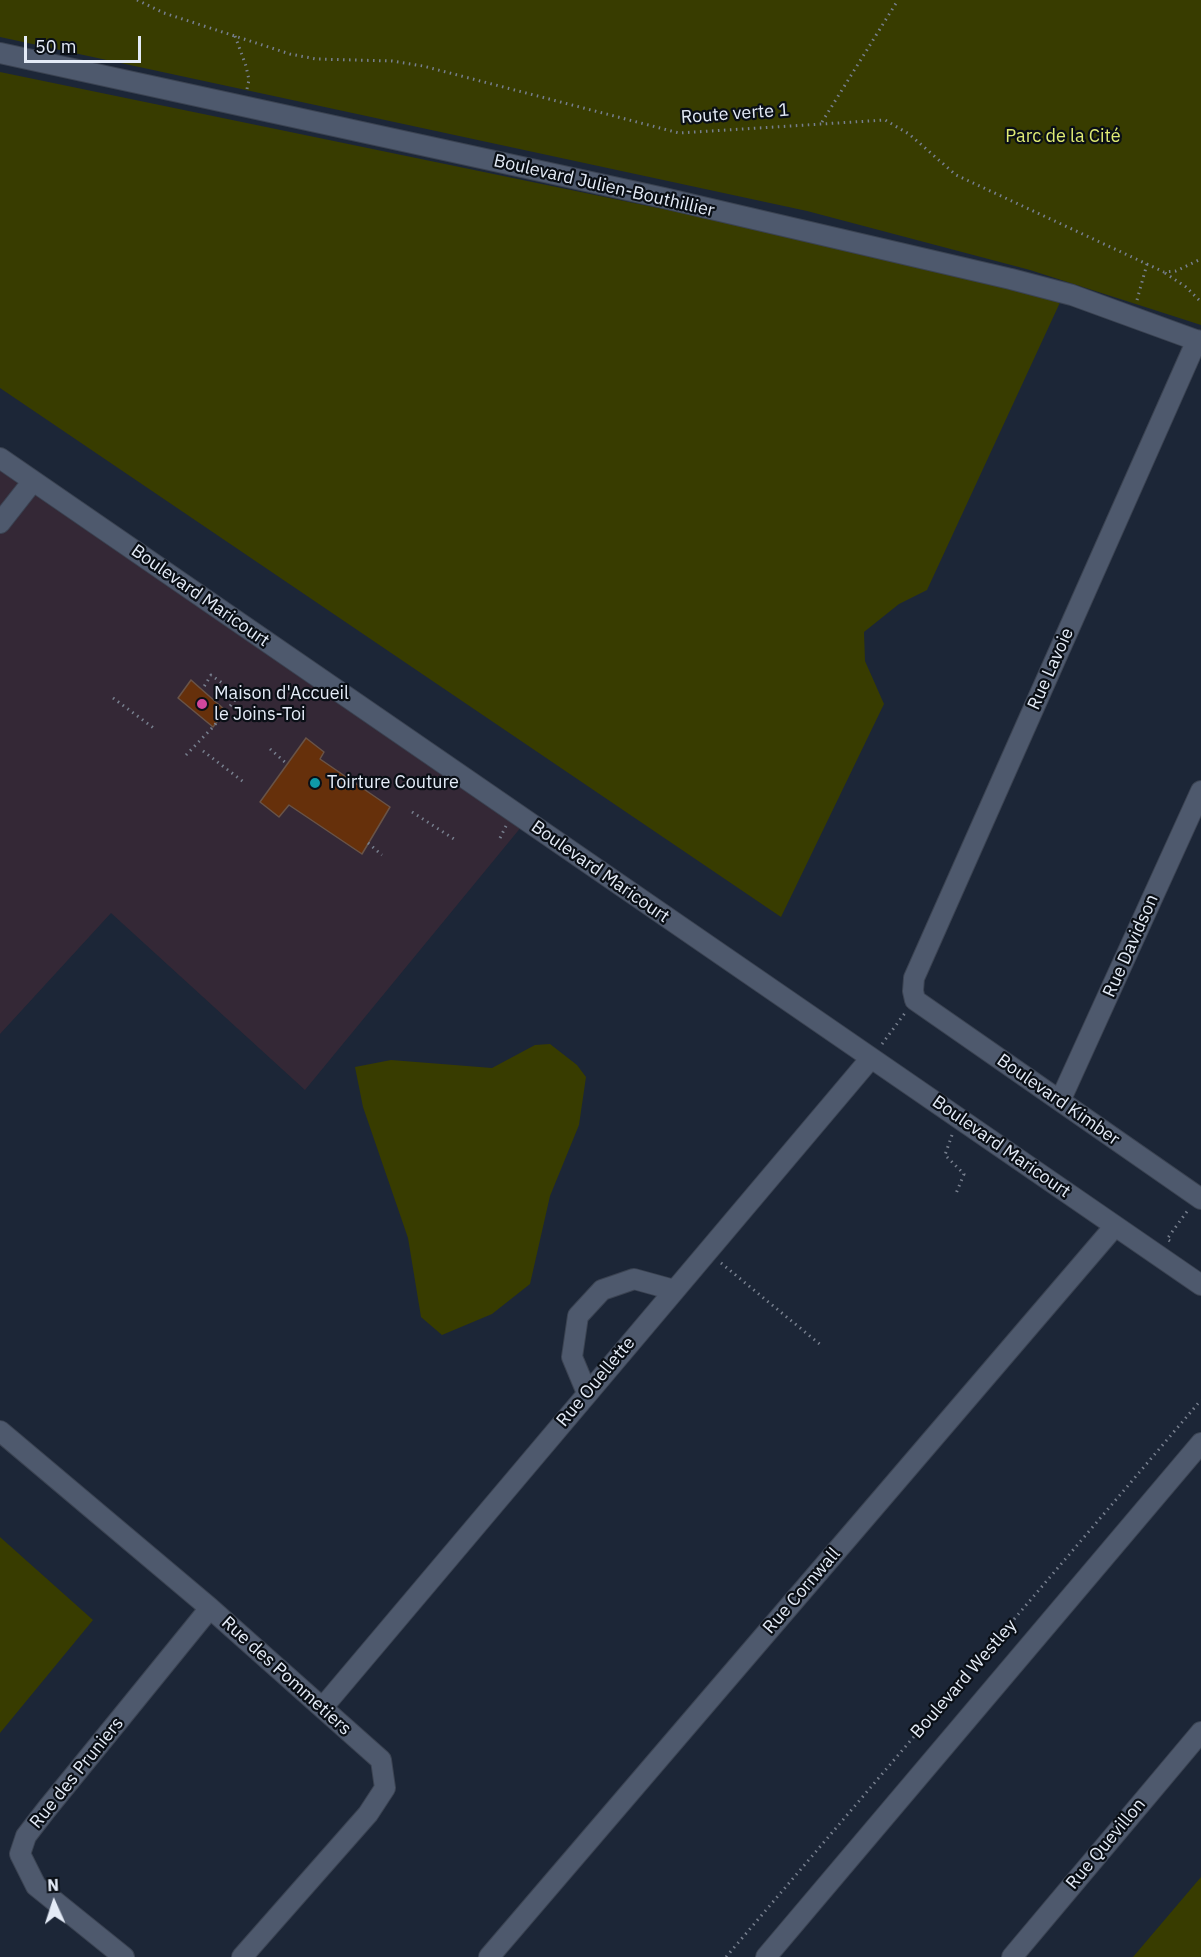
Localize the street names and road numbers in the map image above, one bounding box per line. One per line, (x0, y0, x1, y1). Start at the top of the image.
street label: Route verte 1 (680, 99, 790, 129)
street label: Boulevard Julien-Bouthillier (491, 150, 717, 222)
street label: Boulevard Maricourt (127, 540, 273, 652)
street label: Rue Lavoie (1023, 625, 1079, 713)
street label: Boulevard Maricourt (527, 816, 673, 928)
street label: Rue Davidson (1099, 891, 1163, 1001)
street label: Boulevard Kimber (993, 1050, 1123, 1150)
street label: Boulevard Maricourt (928, 1091, 1074, 1203)
street label: Rue Ouellette (552, 1333, 640, 1431)
street label: Rue Cornwall (759, 1544, 845, 1638)
street label: Rue des Pommetiers (217, 1612, 355, 1740)
street label: Boulevard Westley (906, 1615, 1022, 1743)
street label: Rue des Pruniers (26, 1713, 128, 1833)
street label: Rue Quevillon (1062, 1794, 1150, 1894)

